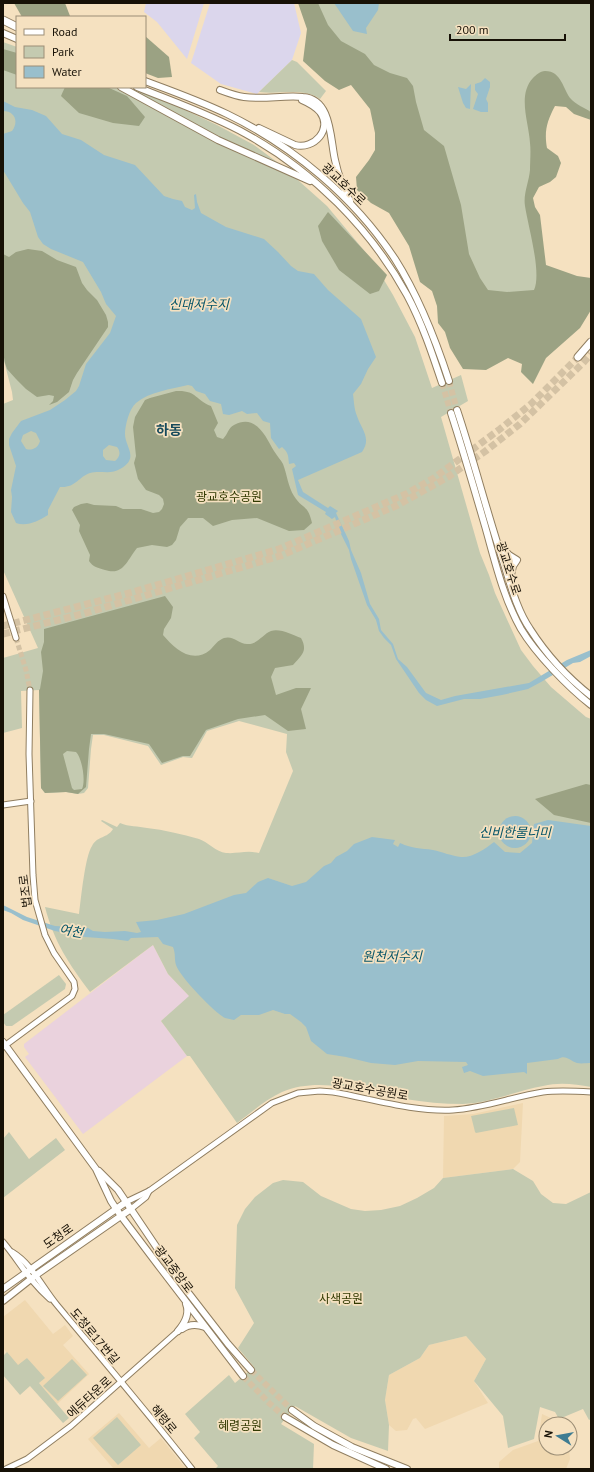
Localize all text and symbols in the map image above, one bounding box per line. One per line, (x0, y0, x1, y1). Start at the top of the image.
legend (16, 16, 146, 88)
scale bar (450, 16, 565, 42)
text: 200 m (456, 22, 489, 37)
text: Road (52, 24, 77, 39)
text: Park (52, 44, 74, 59)
text: Water (52, 64, 82, 79)
street label: 광교호수로 (319, 160, 369, 208)
water label: 신대저수지 (169, 296, 230, 313)
district label: 하동 (156, 421, 182, 439)
park label: 광교호수공원 (196, 489, 262, 504)
street label: 광교호수로 (493, 539, 525, 597)
water label: 신비한물너미 (479, 824, 552, 841)
street label: 법조로 (16, 874, 34, 908)
water label: 여천 (58, 921, 85, 942)
water label: 원천저수지 (362, 948, 423, 965)
street label: 광교호수공원로 (331, 1075, 409, 1103)
street label: 도청로 (40, 1220, 76, 1252)
street label: 광교중앙로 (151, 1242, 197, 1296)
park label: 사색공원 (319, 1291, 363, 1306)
street label: 도청로17번길 (67, 1305, 123, 1367)
street label: 에듀타운로 (63, 1373, 115, 1421)
street label: 혜령로 (148, 1401, 180, 1437)
north arrow (538, 1416, 578, 1456)
park label: 혜령공원 (218, 1418, 262, 1433)
text: N (541, 1429, 556, 1439)

